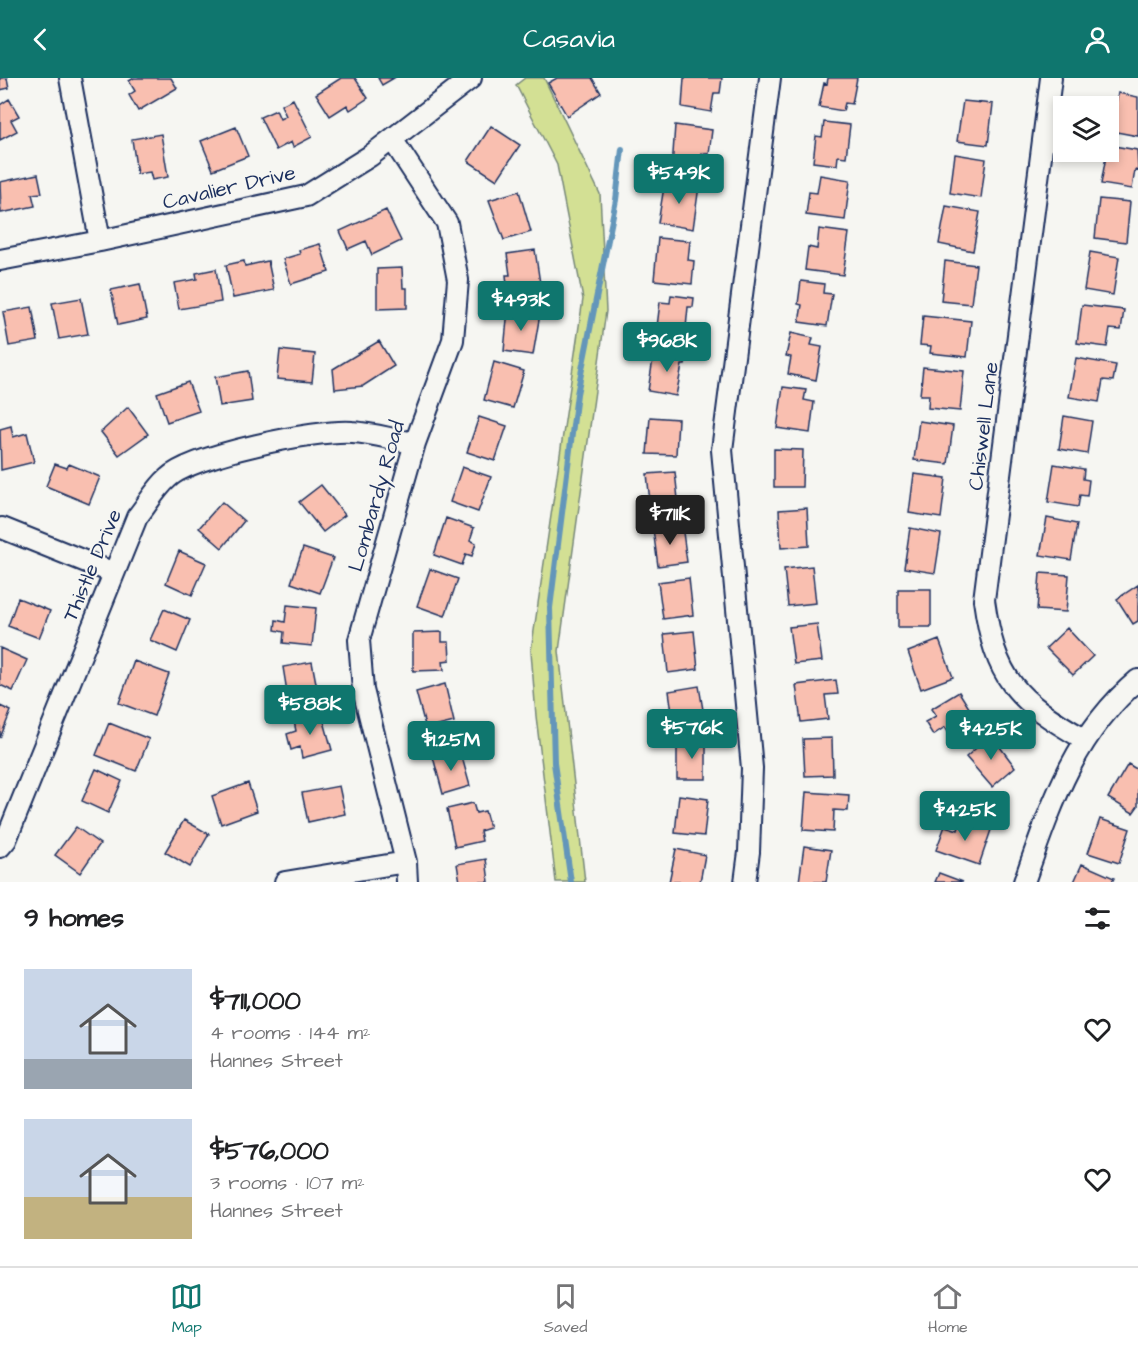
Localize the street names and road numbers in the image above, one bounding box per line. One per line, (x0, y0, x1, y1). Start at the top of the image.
street label: Cavalier Drive (160, 158, 298, 217)
street label: Chiswell Lane (961, 360, 1006, 492)
street label: Lombardy Road (341, 417, 414, 576)
street label: Thistle Drive (56, 505, 129, 626)

